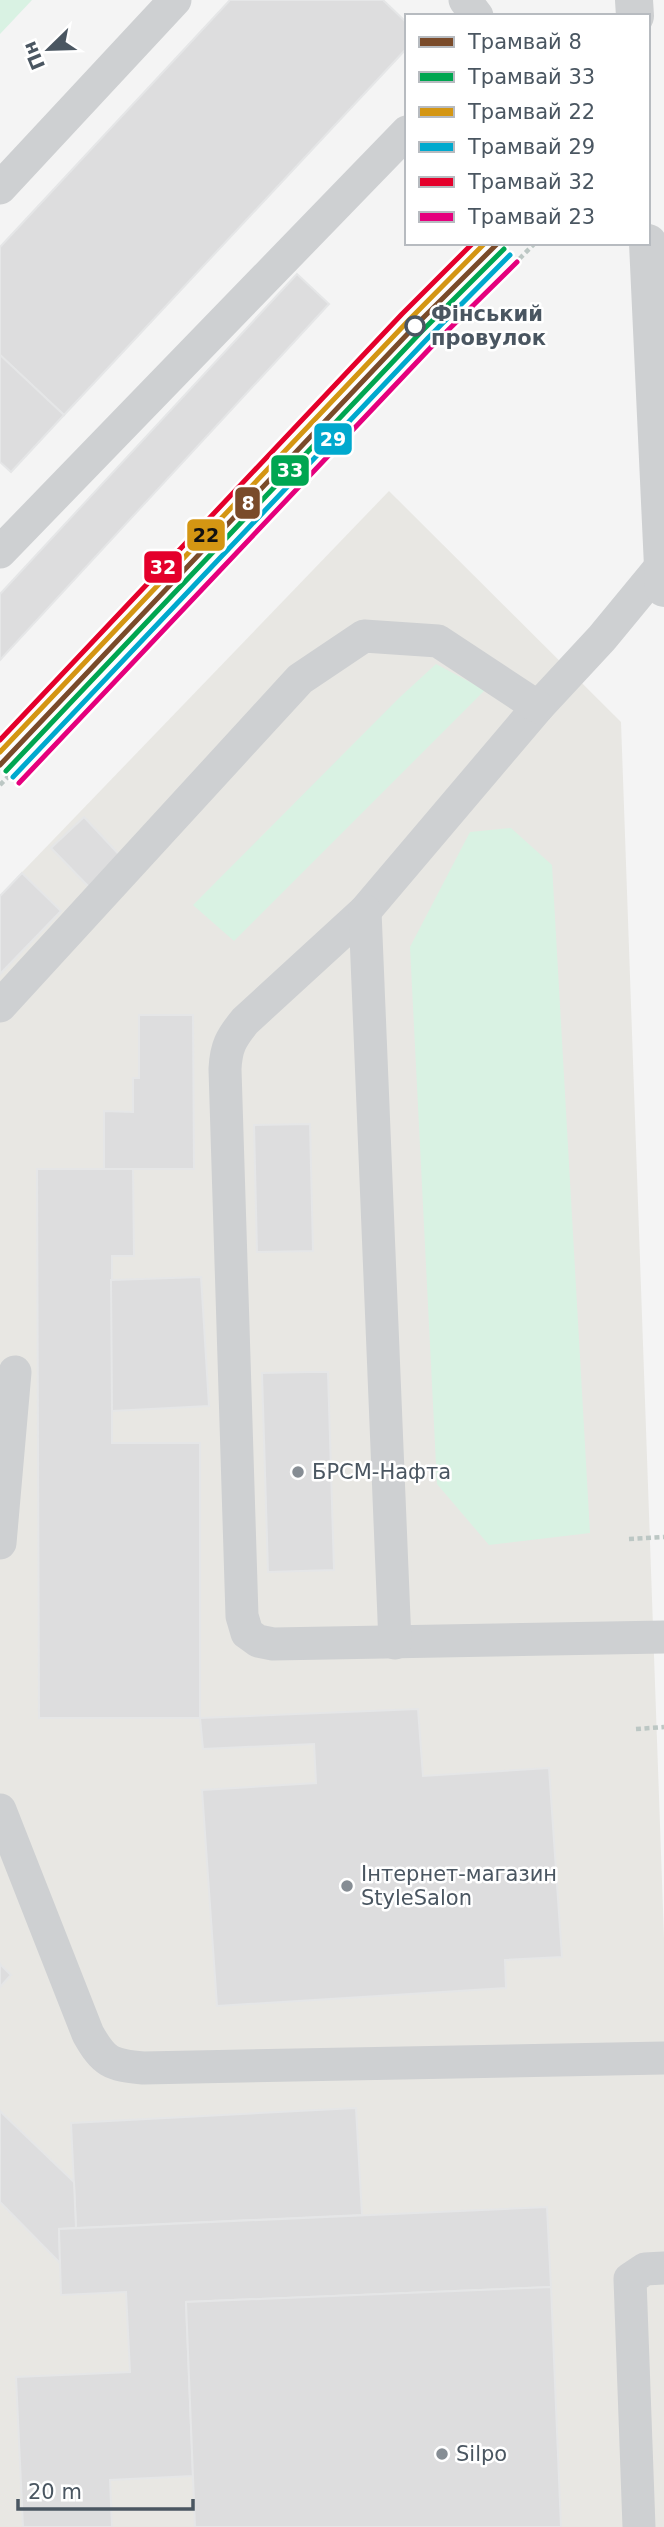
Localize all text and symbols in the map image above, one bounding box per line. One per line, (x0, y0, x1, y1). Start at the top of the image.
north arrow (14, 14, 84, 84)
legend (405, 14, 650, 245)
text: Трамвай 8 (467, 30, 582, 54)
text: Пн (18, 38, 49, 73)
text: Трамвай 33 (467, 65, 595, 89)
text: Трамвай 22 (467, 100, 595, 124)
text: Трамвай 29 (467, 135, 595, 159)
text: Трамвай 32 (467, 170, 595, 194)
text: Трамвай 23 (467, 205, 595, 229)
place label: Фінський провулок (431, 302, 546, 350)
marker: Фінський провулок (405, 316, 425, 336)
line badge: 29 (313, 422, 353, 456)
text: 29 (320, 428, 346, 450)
line badge: 33 (270, 454, 310, 487)
text: 33 (277, 459, 303, 481)
line badge: 8 (234, 486, 261, 520)
text: 8 (241, 492, 255, 514)
line badge: 22 (186, 518, 226, 552)
text: 22 (193, 524, 219, 546)
line badge: 32 (143, 550, 183, 584)
text: 32 (150, 556, 176, 578)
place label: БРСМ-Нафта (312, 1460, 451, 1484)
marker: БРСМ-Нафта (290, 1464, 306, 1480)
place label: Інтернет-магазин StyleSalon (361, 1862, 557, 1910)
marker: Інтернет-магазин StyleSalon (339, 1878, 355, 1894)
place label: Silpo (456, 2442, 507, 2466)
marker: Silpo (434, 2446, 450, 2462)
scale bar (18, 2468, 192, 2512)
text: 20 m (28, 2480, 82, 2504)

